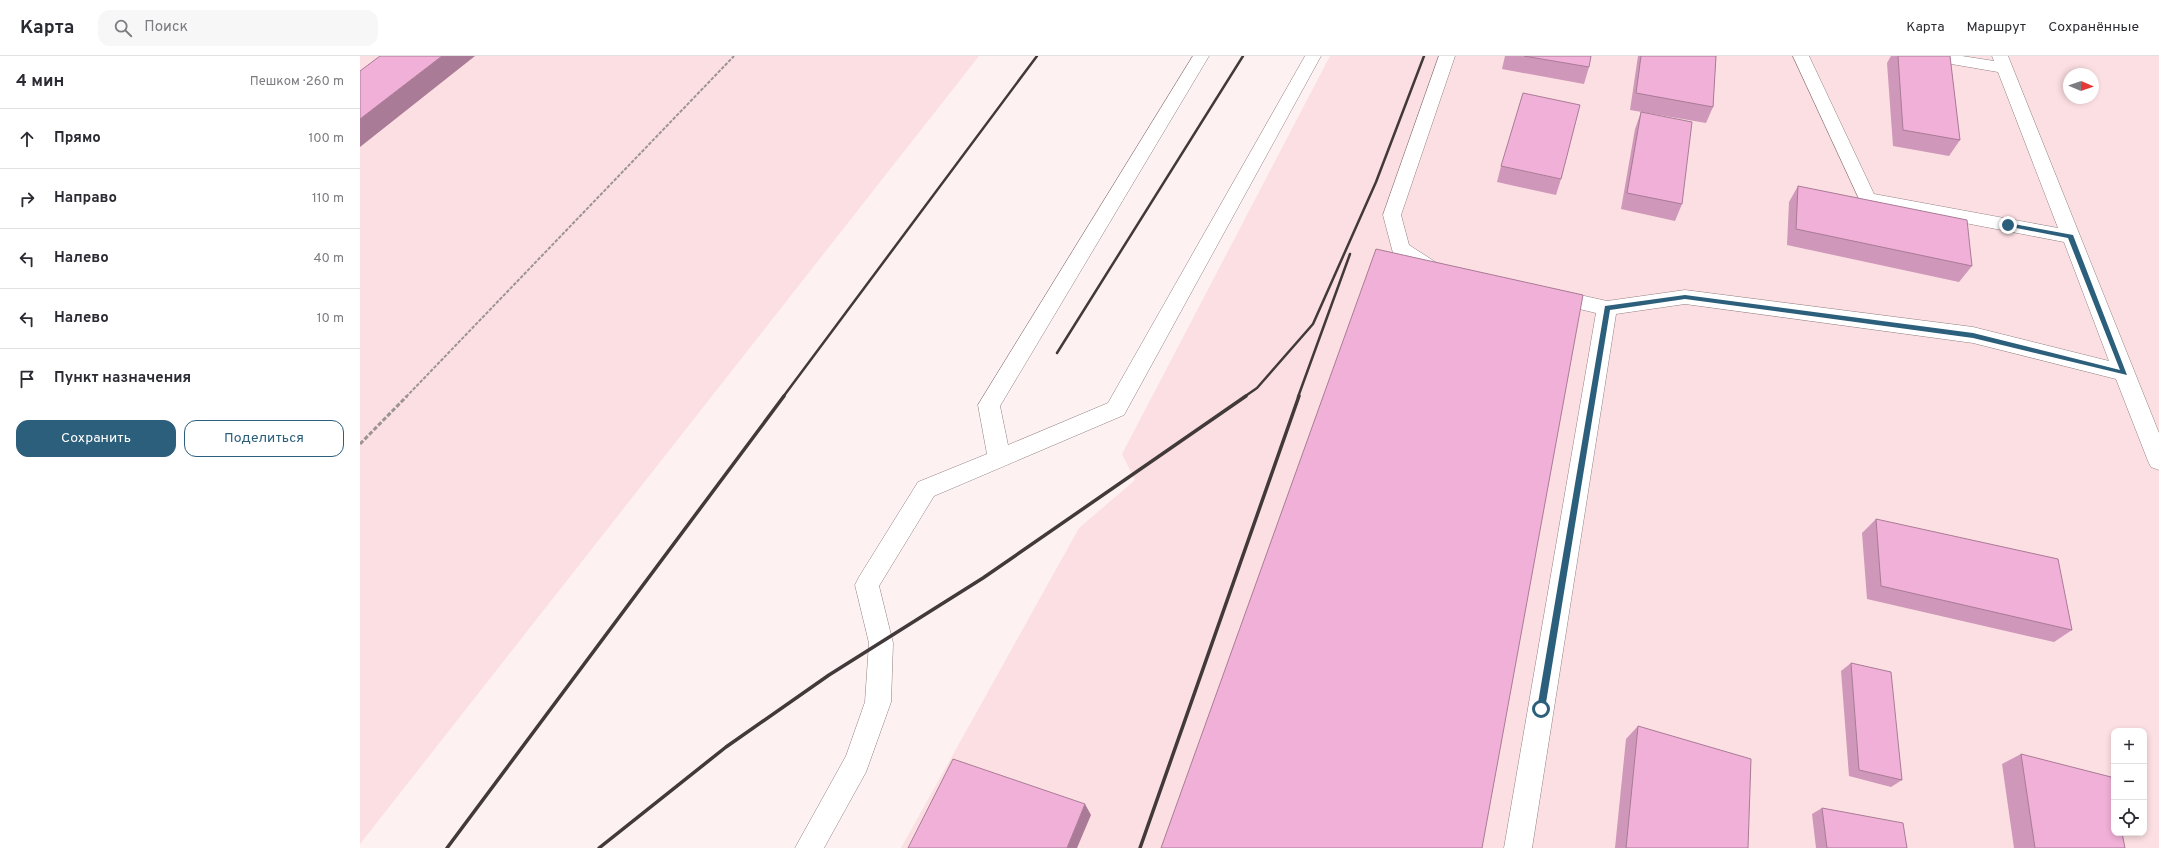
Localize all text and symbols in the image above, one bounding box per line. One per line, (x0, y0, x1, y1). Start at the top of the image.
search box (98, 10, 378, 46)
text: Карта (20, 16, 74, 40)
icon: search (112, 17, 134, 39)
text: Поиск (144, 18, 188, 37)
text: Карта (1906, 19, 1945, 36)
text: Маршрут (1967, 19, 2026, 36)
text: Сохранённые (2048, 19, 2139, 36)
north arrow (2063, 68, 2099, 104)
text: 4 мин (16, 71, 64, 93)
text: Пешком · 260 m (250, 74, 344, 90)
icon: ahead (16, 128, 38, 150)
text: Прямо (54, 129, 101, 148)
text: 100 m (308, 131, 344, 147)
icon: right (16, 188, 38, 210)
text: Направо (54, 189, 117, 208)
text: 110 m (312, 191, 344, 207)
route end (1999, 216, 2017, 234)
icon: left (16, 248, 38, 270)
text: Налево (54, 249, 109, 268)
text: 40 m (314, 251, 344, 267)
icon: left (16, 308, 38, 330)
text: Налево (54, 309, 109, 328)
text: 10 m (317, 311, 344, 327)
icon: arrive (16, 368, 38, 390)
text: Пункт назначения (54, 369, 191, 388)
button: Сохранить (16, 420, 176, 457)
button: Поделиться (184, 420, 344, 457)
route start (1532, 700, 1550, 718)
map controls (2111, 728, 2147, 836)
button: + (2111, 728, 2147, 764)
button: − (2111, 764, 2147, 800)
button: locate (2111, 800, 2147, 836)

